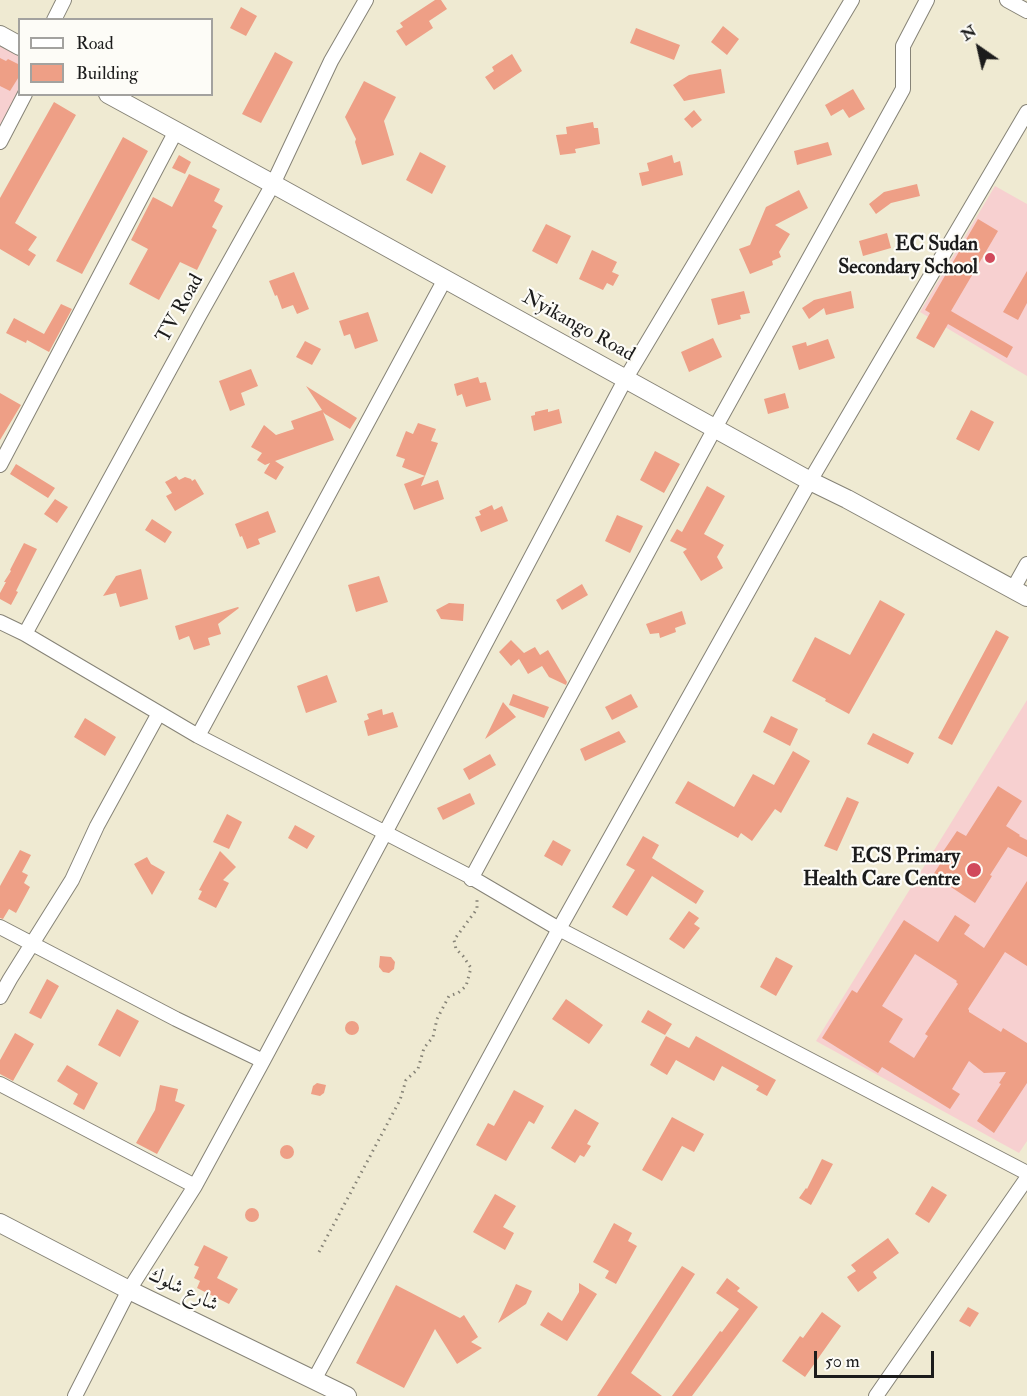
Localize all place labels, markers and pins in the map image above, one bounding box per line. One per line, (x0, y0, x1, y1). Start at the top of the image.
place label: EC Sudan Secondary School (838, 234, 978, 281)
marker: EC Sudan Secondary School (983, 251, 997, 265)
place label: ECS Primary Health Care Centre (803, 846, 960, 893)
marker: ECS Primary Health Care Centre (965, 861, 983, 879)

